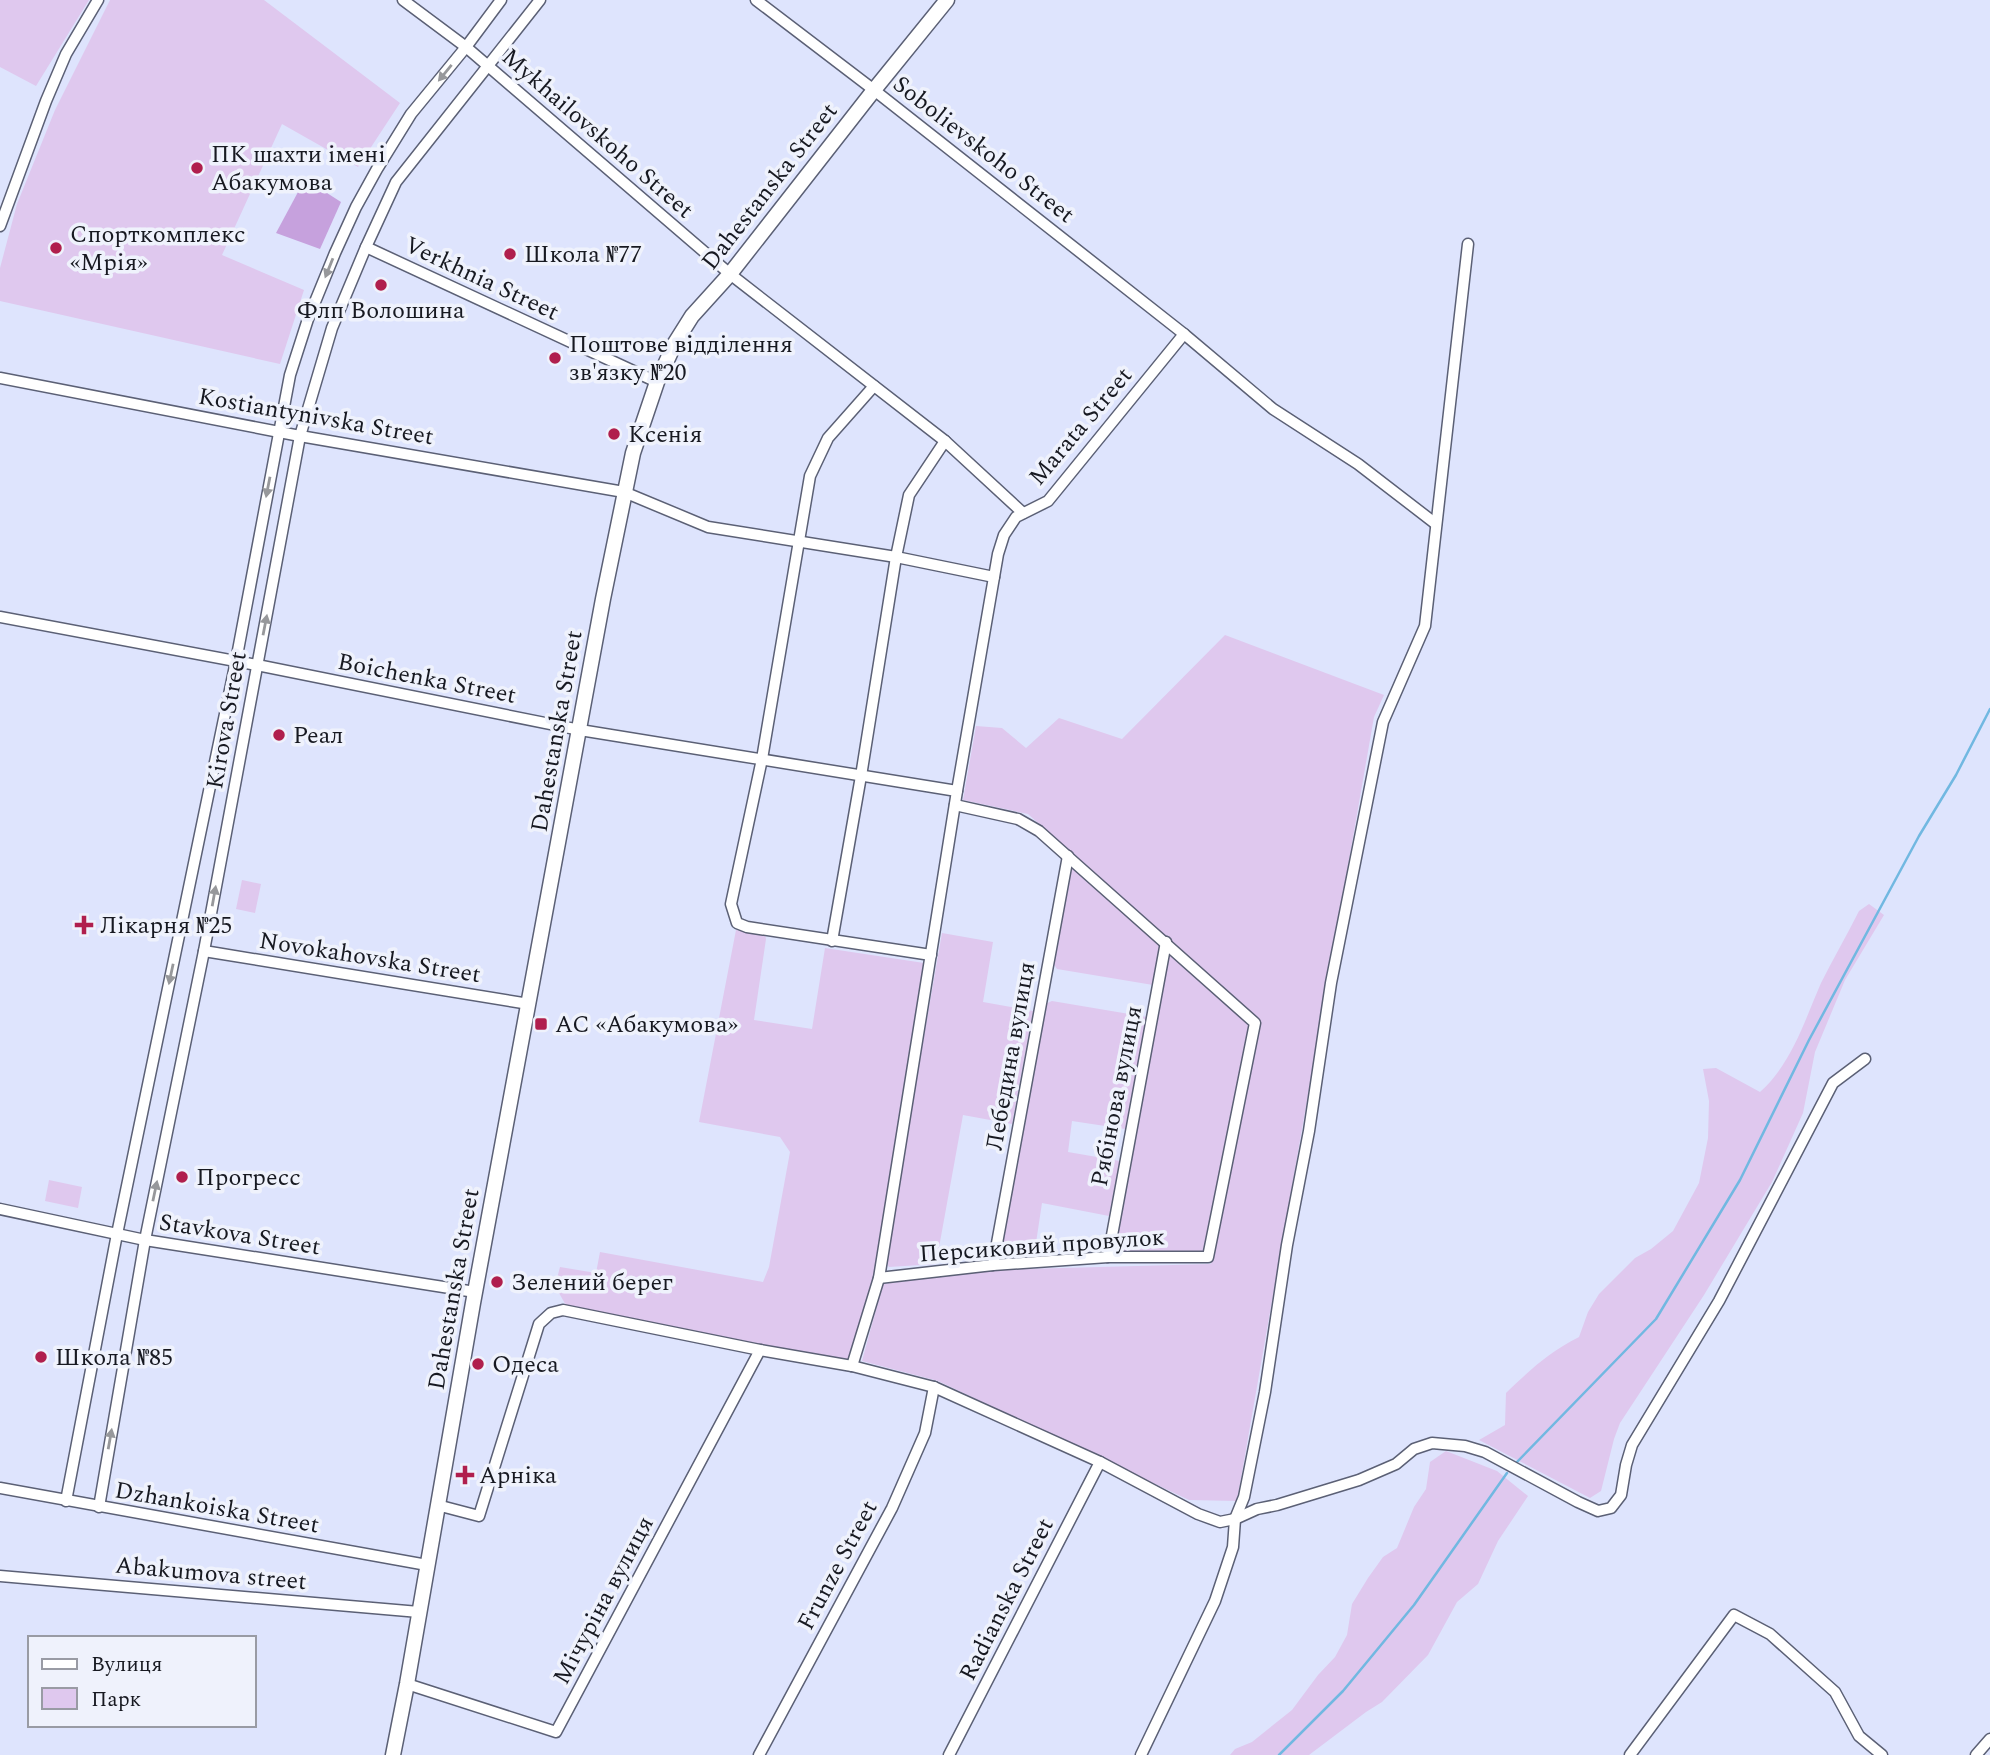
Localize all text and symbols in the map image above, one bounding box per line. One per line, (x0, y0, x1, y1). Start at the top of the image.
street label: Mykhailovskoho Street (493, 40, 701, 228)
one-way arrow (437, 64, 452, 82)
street label: Sobolievskoho Street (885, 67, 1082, 232)
street label: Dahestanska Street (693, 95, 847, 278)
place label: ПК шахти імені Абакумова (211, 137, 386, 201)
marker: ПК шахти імені Абакумова (189, 160, 205, 176)
place label: Спорткомплекс «Мрія» (70, 217, 245, 281)
street label: Verkhnia Street (398, 227, 565, 330)
place label: Школа №77 (524, 237, 642, 273)
marker: Спорткомплекс «Мрія» (48, 240, 64, 256)
marker: Школа №77 (502, 246, 518, 262)
one-way arrow (323, 258, 335, 278)
marker: Флп Волошина (373, 277, 389, 293)
place label: Флп Волошина (297, 293, 465, 329)
place label: Поштове відділення зв'язку №20 (569, 327, 793, 391)
marker: Поштове відділення зв'язку №20 (547, 350, 563, 366)
street label: Marata Street (1020, 359, 1141, 494)
street label: Kostiantynivska Street (195, 379, 436, 455)
place label: Ксенія (628, 417, 702, 453)
marker: Ксенія (606, 426, 622, 442)
one-way arrow (263, 476, 274, 498)
one-way arrow (259, 613, 270, 635)
street label: Dahestanska Street (522, 627, 592, 835)
street label: Boichenka Street (334, 644, 519, 714)
street label: Kirova Street (197, 648, 257, 792)
place label: Реал (293, 718, 343, 754)
marker: Реал (271, 727, 287, 743)
one-way arrow (209, 885, 220, 907)
place label: Лікарня №25 (100, 908, 232, 944)
marker: Лікарня №25 (74, 915, 94, 935)
street label: Novokahovska Street (256, 923, 483, 993)
street label: Лебедина вулиця (977, 959, 1045, 1153)
one-way arrow (165, 963, 176, 985)
street label: Рябінова вулиця (1082, 1003, 1152, 1190)
place label: АС «Абакумова» (555, 1007, 738, 1043)
marker: АС «Абакумова» (533, 1016, 549, 1032)
place label: Прогресс (196, 1160, 301, 1196)
marker: Прогресс (174, 1169, 190, 1185)
one-way arrow (149, 1180, 160, 1202)
street label: Dahestanska Street (419, 1185, 489, 1393)
street label: Stavkova Street (157, 1204, 323, 1266)
street label: Персиковий провулок (918, 1219, 1166, 1273)
place label: Зелений берег (511, 1265, 673, 1301)
marker: Зелений берег (489, 1274, 505, 1290)
place label: Школа №85 (55, 1340, 173, 1376)
place label: Одеса (492, 1347, 559, 1383)
marker: Школа №85 (33, 1349, 49, 1365)
marker: Одеса (470, 1356, 486, 1372)
one-way arrow (105, 1428, 116, 1450)
place label: Арніка (479, 1458, 557, 1494)
marker: Арніка (457, 1467, 473, 1483)
street label: Dzhankoiska Street (112, 1472, 322, 1544)
street label: Frunze Street (788, 1494, 887, 1637)
street label: Мічуріна вулиця (544, 1510, 663, 1691)
street label: Radianska Street (950, 1512, 1063, 1687)
street label: Abakumova street (114, 1548, 308, 1600)
legend (28, 1636, 256, 1727)
text: Вулиця (91, 1649, 162, 1681)
text: Парк (91, 1684, 142, 1716)

